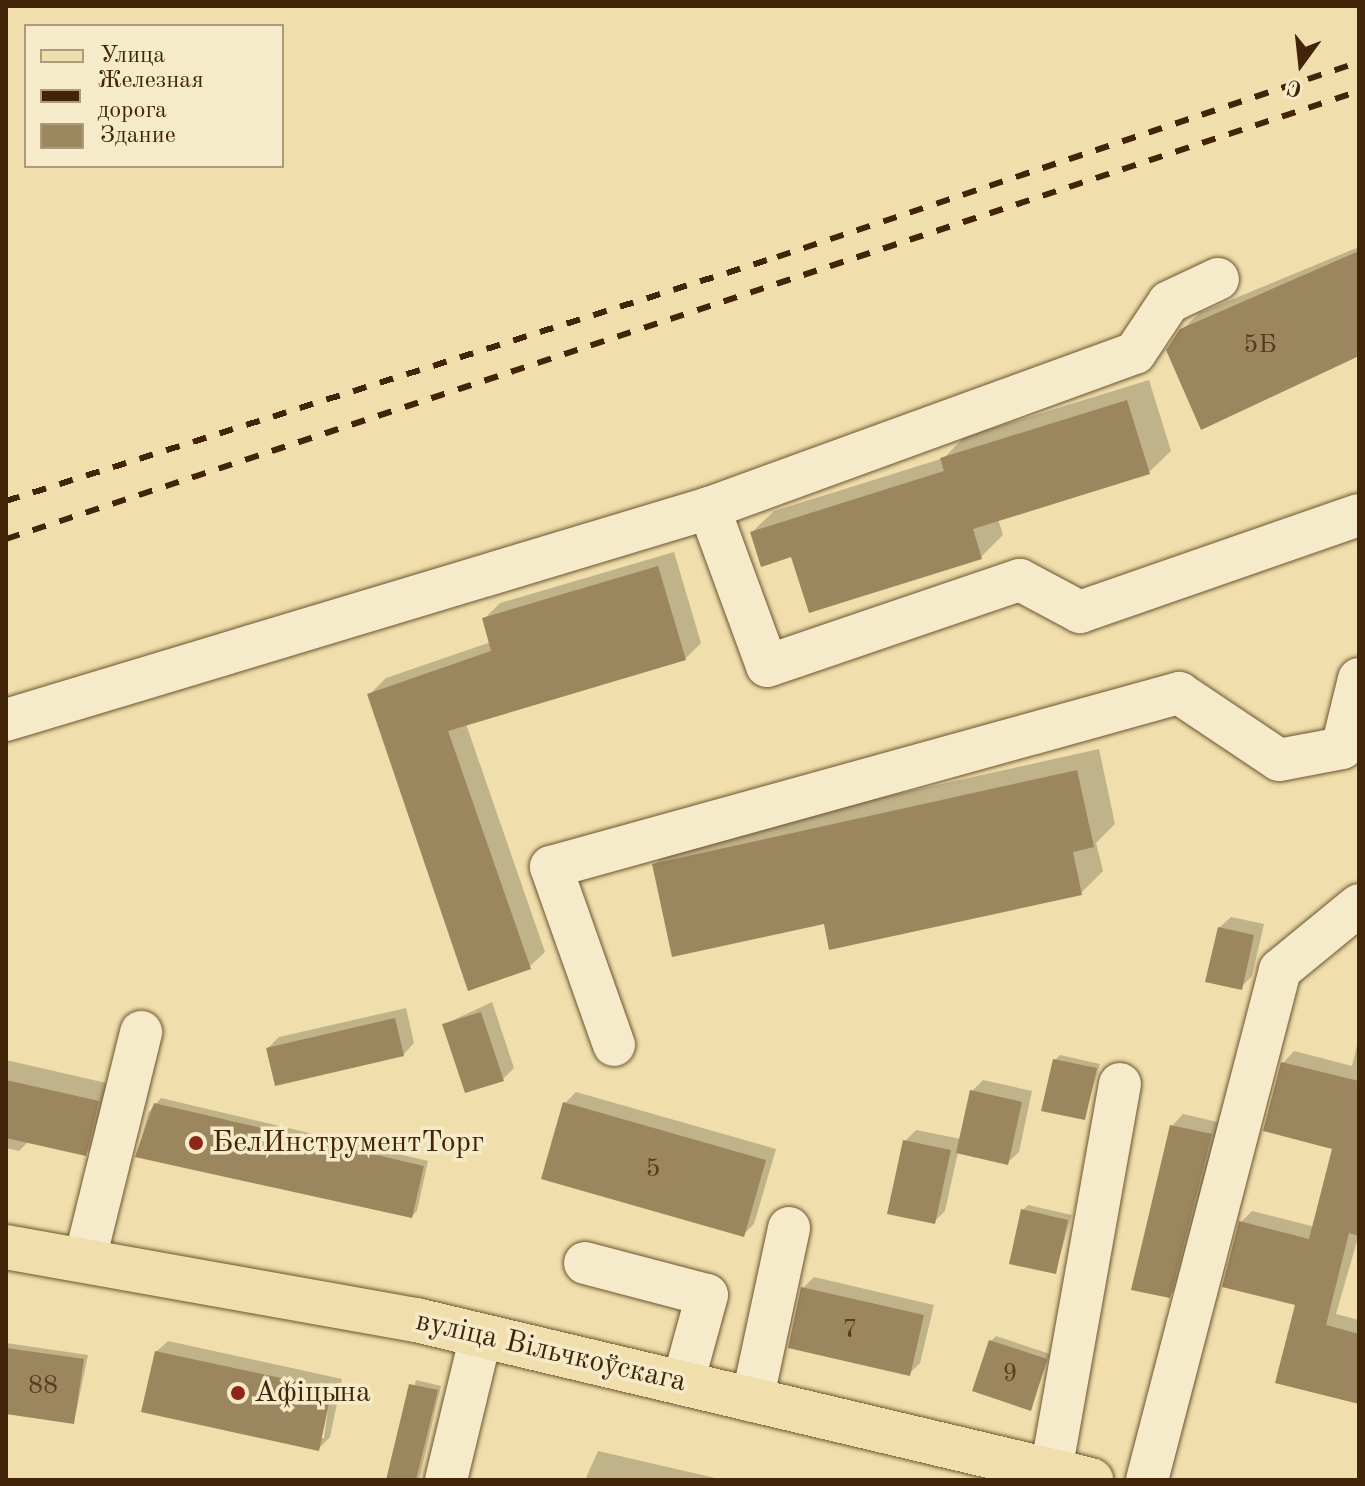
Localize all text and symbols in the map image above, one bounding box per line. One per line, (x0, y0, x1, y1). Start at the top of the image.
legend (24, 24, 284, 168)
north arrow (1261, 24, 1341, 104)
text: Улица (100, 44, 165, 68)
text: Железная дорога (97, 69, 204, 123)
text: С (1285, 75, 1305, 100)
text: Здание (100, 124, 176, 148)
house number: 5Б (1243, 330, 1277, 362)
place label: БелИнструментТорг (212, 1125, 484, 1161)
marker: БелИнструментТорг (187, 1134, 205, 1152)
house number: 5 (645, 1154, 661, 1186)
street label: вуліца Вільчкоўскага (412, 1303, 690, 1401)
house number: 7 (842, 1315, 858, 1347)
house number: 9 (1002, 1359, 1018, 1391)
house number: 88 (28, 1371, 58, 1403)
place label: Афіцына (254, 1375, 371, 1411)
marker: Афіцына (229, 1384, 247, 1402)

